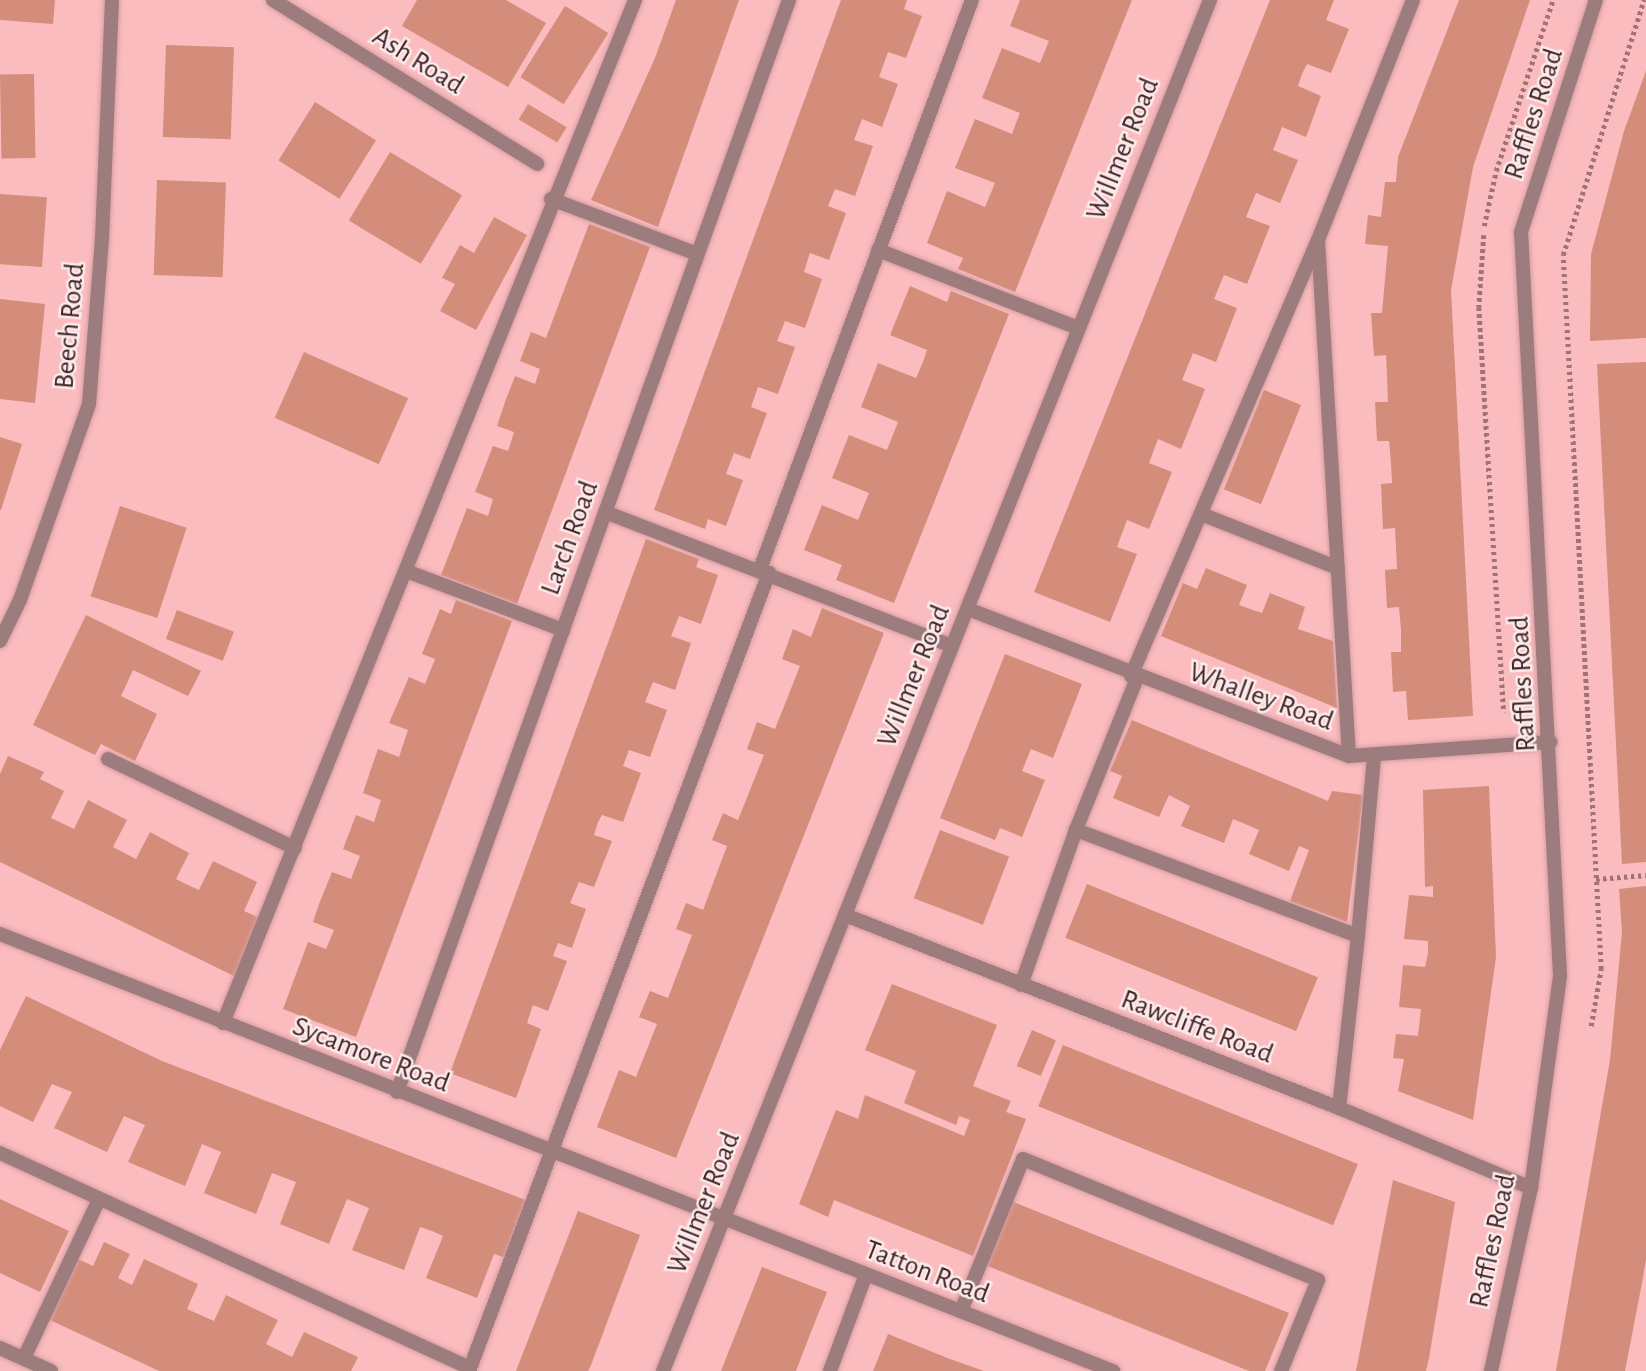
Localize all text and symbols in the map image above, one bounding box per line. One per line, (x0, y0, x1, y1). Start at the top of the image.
street label: Ash Road (366, 20, 470, 102)
street label: Raffles Road (1497, 44, 1571, 184)
street label: Willmer Road (1079, 73, 1167, 225)
street label: Beech Road (48, 262, 92, 390)
street label: Larch Road (534, 476, 606, 600)
street label: Willmer Road (870, 600, 958, 752)
street label: Raffles Road (1503, 615, 1543, 753)
street label: Whalley Road (1184, 655, 1338, 739)
street label: Rawcliffe Road (1116, 983, 1278, 1071)
street label: Sycamore Road (288, 1010, 454, 1100)
street label: Willmer Road (660, 1127, 748, 1279)
street label: Raffles Road (1462, 1171, 1524, 1311)
street label: Tatton Road (860, 1233, 994, 1311)

